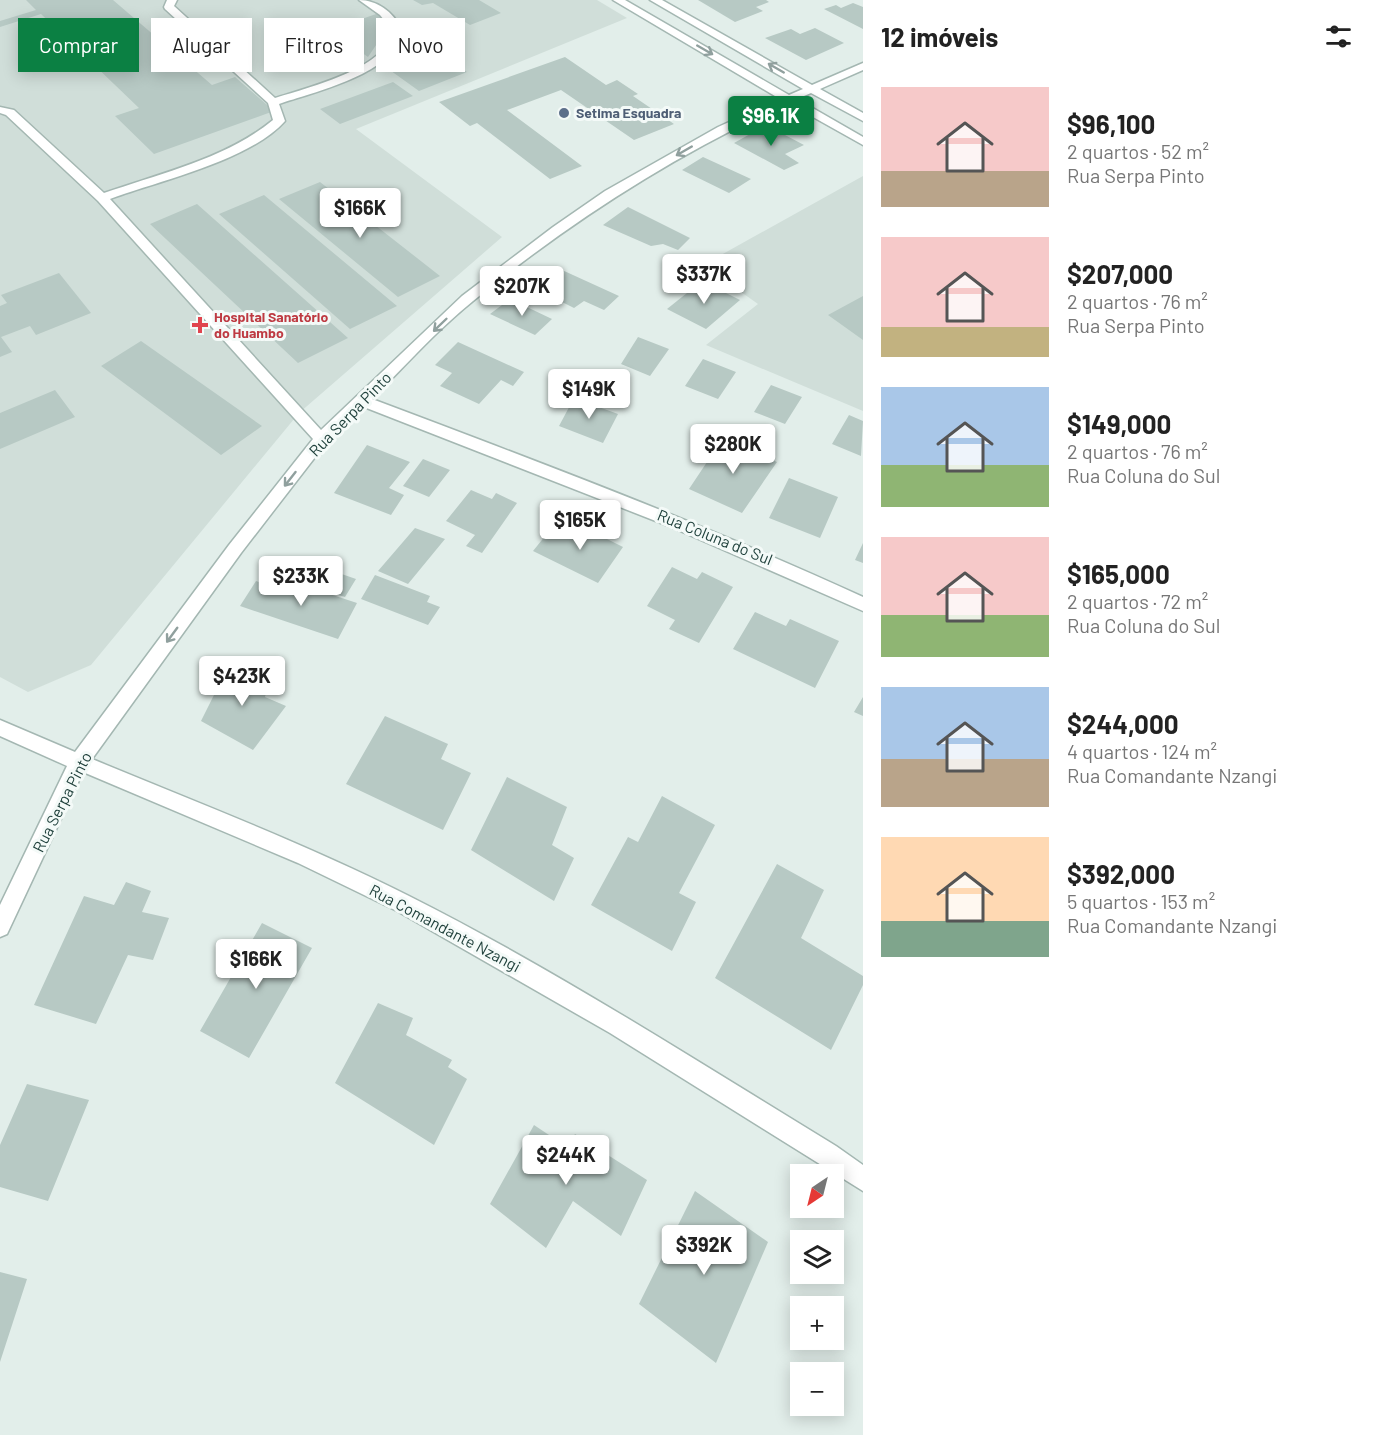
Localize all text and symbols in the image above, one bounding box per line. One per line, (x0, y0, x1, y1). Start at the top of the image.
chip: Comprar (18, 18, 139, 72)
chip: Alugar (151, 18, 252, 72)
chip: Filtros (264, 18, 364, 72)
chip: Novo (376, 18, 465, 72)
icon: filters (1322, 20, 1355, 53)
text: 12 imóveis (881, 21, 998, 52)
one-way arrow (696, 45, 713, 57)
one-way arrow (768, 62, 785, 74)
pin: $96.1K (722, 96, 820, 147)
text: $96.1K (742, 103, 800, 127)
place label: Setima Esquadra (576, 104, 681, 121)
marker: Setima Esquadra (557, 106, 571, 120)
text: $96,100 (1067, 108, 1155, 139)
icon: home (929, 111, 1001, 183)
text: 2 quartos · 52 m² (1067, 139, 1209, 163)
one-way arrow (676, 145, 693, 157)
text: Rua Serpa Pinto (1067, 163, 1205, 187)
pin: $166K (318, 188, 402, 239)
text: $166K (334, 195, 386, 219)
pin: $337K (662, 254, 746, 305)
text: $207,000 (1067, 258, 1173, 289)
text: $337K (676, 261, 732, 285)
icon: home (929, 261, 1001, 333)
pin: $207K (480, 266, 564, 317)
text: $207K (494, 273, 550, 297)
text: 2 quartos · 76 m² (1067, 289, 1208, 313)
place label: Hospital Sanatório do Huambo (214, 308, 328, 341)
text: Rua Serpa Pinto (1067, 313, 1205, 337)
marker: Hospital Sanatório do Huambo (191, 316, 209, 334)
one-way arrow (433, 317, 448, 332)
street label: Rua Serpa Pinto (305, 367, 395, 460)
pin: $149K (547, 369, 631, 420)
text: $149K (562, 376, 616, 400)
text: $149,000 (1067, 408, 1171, 439)
icon: home (929, 411, 1001, 483)
pin: $280K (691, 424, 775, 475)
text: $280K (704, 431, 762, 455)
text: 2 quartos · 76 m² (1067, 439, 1208, 463)
text: Rua Coluna do Sul (1067, 463, 1220, 487)
one-way arrow (283, 471, 296, 487)
pin: $165K (538, 500, 622, 551)
street label: Rua Coluna do Sul (655, 505, 776, 568)
text: $165K (554, 507, 606, 531)
pin: $233K (259, 556, 343, 607)
text: $165,000 (1067, 558, 1170, 589)
icon: home (929, 561, 1001, 633)
text: $233K (273, 563, 329, 587)
text: 2 quartos · 72 m² (1067, 589, 1208, 613)
text: Rua Coluna do Sul (1067, 613, 1220, 637)
one-way arrow (166, 626, 178, 642)
pin: $423K (200, 656, 284, 707)
text: $423K (213, 663, 271, 687)
text: $244,000 (1067, 708, 1179, 739)
icon: home (929, 711, 1001, 783)
text: 4 quartos · 124 m² (1067, 739, 1217, 763)
street label: Rua Serpa Pinto (28, 748, 95, 855)
text: Rua Comandante Nzangi (1067, 763, 1277, 787)
text: $392,000 (1067, 858, 1175, 889)
icon: home (929, 861, 1001, 933)
street label: Rua Comandante Nzangi (366, 880, 524, 975)
text: 5 quartos · 153 m² (1067, 889, 1215, 913)
text: Rua Comandante Nzangi (1067, 913, 1277, 937)
pin: $166K (214, 939, 298, 990)
text: $166K (230, 946, 282, 970)
pin: $244K (524, 1135, 608, 1186)
text: $244K (536, 1142, 596, 1166)
north arrow (790, 1164, 844, 1218)
map controls (790, 1164, 844, 1416)
pin: $392K (662, 1225, 746, 1276)
button: layers (790, 1230, 844, 1284)
text: $392K (676, 1232, 732, 1256)
button: + (790, 1296, 844, 1350)
button: − (790, 1362, 844, 1416)

